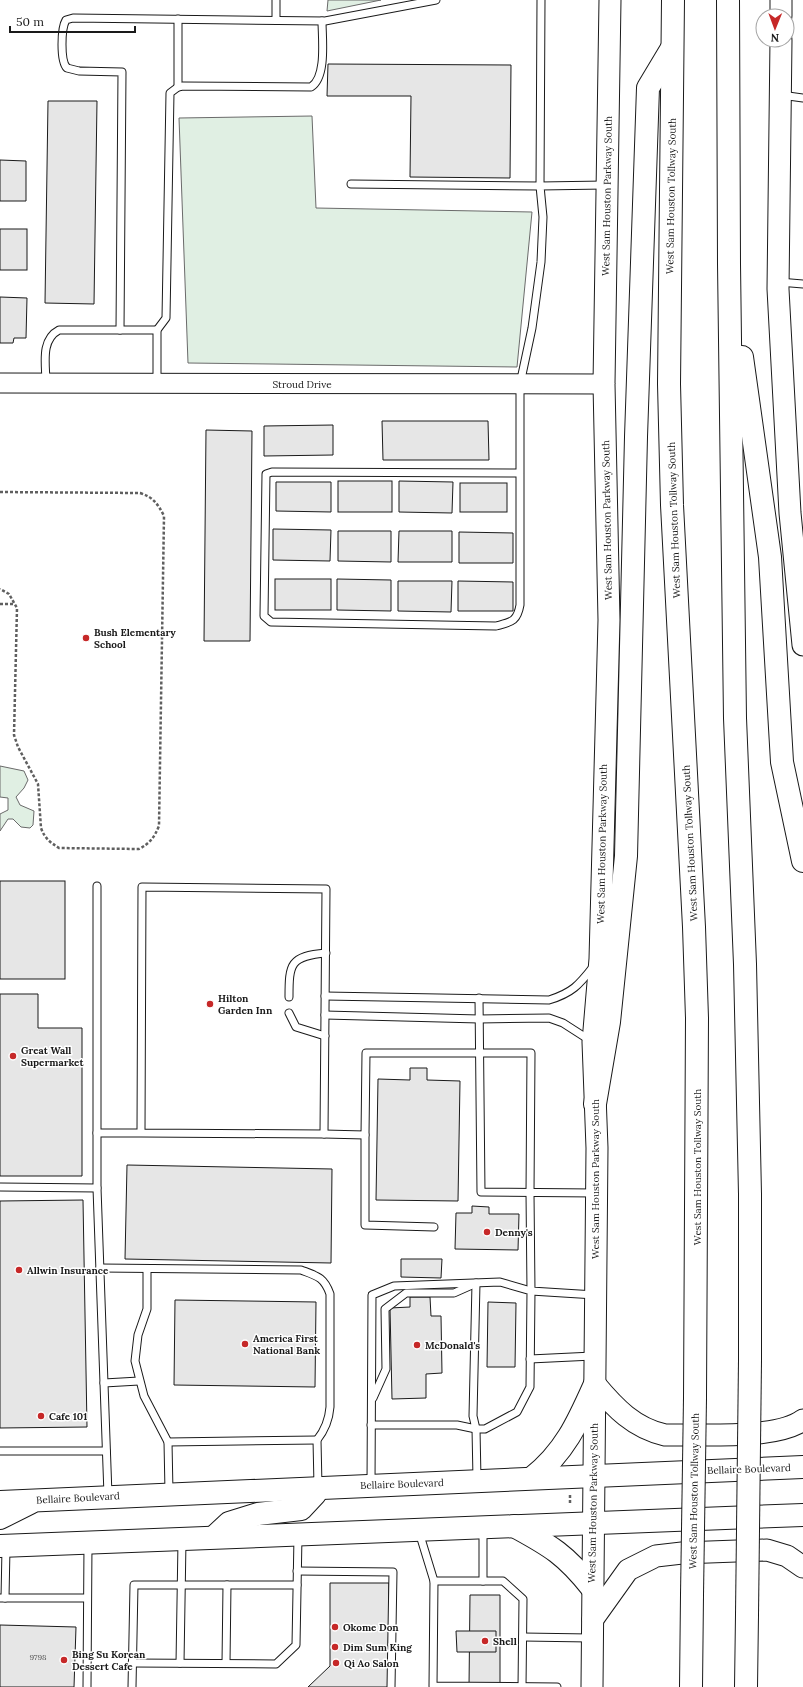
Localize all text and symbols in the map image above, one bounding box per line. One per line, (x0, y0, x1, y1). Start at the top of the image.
scale bar (10, 8, 135, 34)
north arrow (755, 8, 795, 48)
text: 50 m (16, 14, 44, 29)
text: N (770, 31, 779, 45)
street label: West Sam Houston Parkway South (599, 116, 615, 276)
street label: West Sam Houston Tollway South (663, 118, 679, 274)
street label: Stroud Drive (272, 378, 332, 391)
street label: West Sam Houston Parkway South (599, 440, 615, 600)
street label: West Sam Houston Tollway South (665, 442, 683, 598)
place label: Bush Elementary School (94, 626, 176, 651)
marker: Bush Elementary School (81, 633, 91, 643)
street label: West Sam Houston Parkway South (594, 764, 610, 924)
street label: West Sam Houston Tollway South (679, 765, 701, 921)
place label: Hilton Garden Inn (218, 992, 273, 1017)
marker: Hilton Garden Inn (205, 999, 215, 1009)
place label: Great Wall Supermarket (21, 1044, 84, 1069)
marker: Great Wall Supermarket (8, 1051, 18, 1061)
street label: West Sam Houston Tollway South (691, 1089, 704, 1245)
street label: West Sam Houston Parkway South (589, 1099, 602, 1259)
place label: Denny's (495, 1226, 533, 1239)
marker: Denny's (482, 1227, 492, 1237)
place label: Allwin Insurance (27, 1264, 109, 1277)
marker: Allwin Insurance (14, 1265, 24, 1275)
place label: America First National Bank (253, 1332, 320, 1357)
marker: America First National Bank (240, 1339, 250, 1349)
place label: McDonald's (425, 1339, 480, 1352)
marker: McDonald's (412, 1340, 422, 1350)
place label: Cafe 101 (49, 1410, 87, 1423)
marker: Cafe 101 (36, 1411, 46, 1421)
street label: West Sam Houston Tollway South (686, 1413, 702, 1569)
street label: West Sam Houston Parkway South (585, 1423, 601, 1583)
street label: Bellaire Boulevard (707, 1461, 791, 1477)
street label: Bellaire Boulevard (360, 1476, 444, 1492)
street label: Bellaire Boulevard (36, 1489, 120, 1507)
place label: Okome Don (343, 1621, 399, 1634)
marker: Okome Don (330, 1622, 340, 1632)
place label: Shell (493, 1635, 517, 1648)
marker: Shell (480, 1636, 490, 1646)
place label: Dim Sum King (343, 1641, 412, 1654)
marker: Dim Sum King (330, 1642, 340, 1652)
place label: Bing Su Korean Dessert Cafe (72, 1648, 146, 1673)
house number: 9798 (29, 1652, 47, 1662)
marker: Bing Su Korean Dessert Cafe (59, 1655, 69, 1665)
place label: Qi Ao Salon (344, 1657, 399, 1670)
marker: Qi Ao Salon (331, 1658, 341, 1668)

